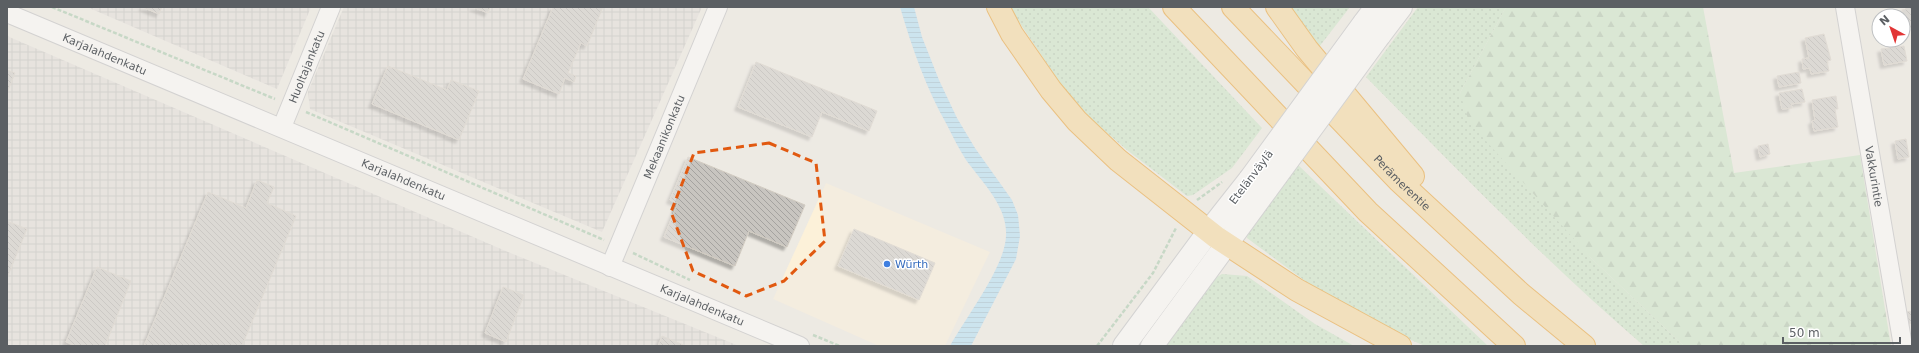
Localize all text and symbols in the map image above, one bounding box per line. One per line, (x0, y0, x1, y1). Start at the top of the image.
north arrow (1871, 8, 1911, 48)
text: N (1877, 13, 1893, 29)
street label: Huoltajankatu (286, 29, 328, 105)
street label: Karjalahdenkatu (61, 31, 149, 78)
street label: Mekaanikonkatu (641, 93, 688, 181)
street label: Vakkurintie (1862, 145, 1885, 208)
street label: Etelänväylä (1227, 148, 1276, 207)
street label: Perämerentie (1371, 153, 1433, 214)
street label: Karjalahdenkatu (359, 157, 447, 203)
place label: Würth (895, 258, 928, 271)
marker: Würth (882, 259, 892, 269)
street label: Karjalahdenkatu (658, 282, 746, 329)
scale bar (1783, 319, 1900, 345)
text: 50 m (1789, 326, 1820, 340)

